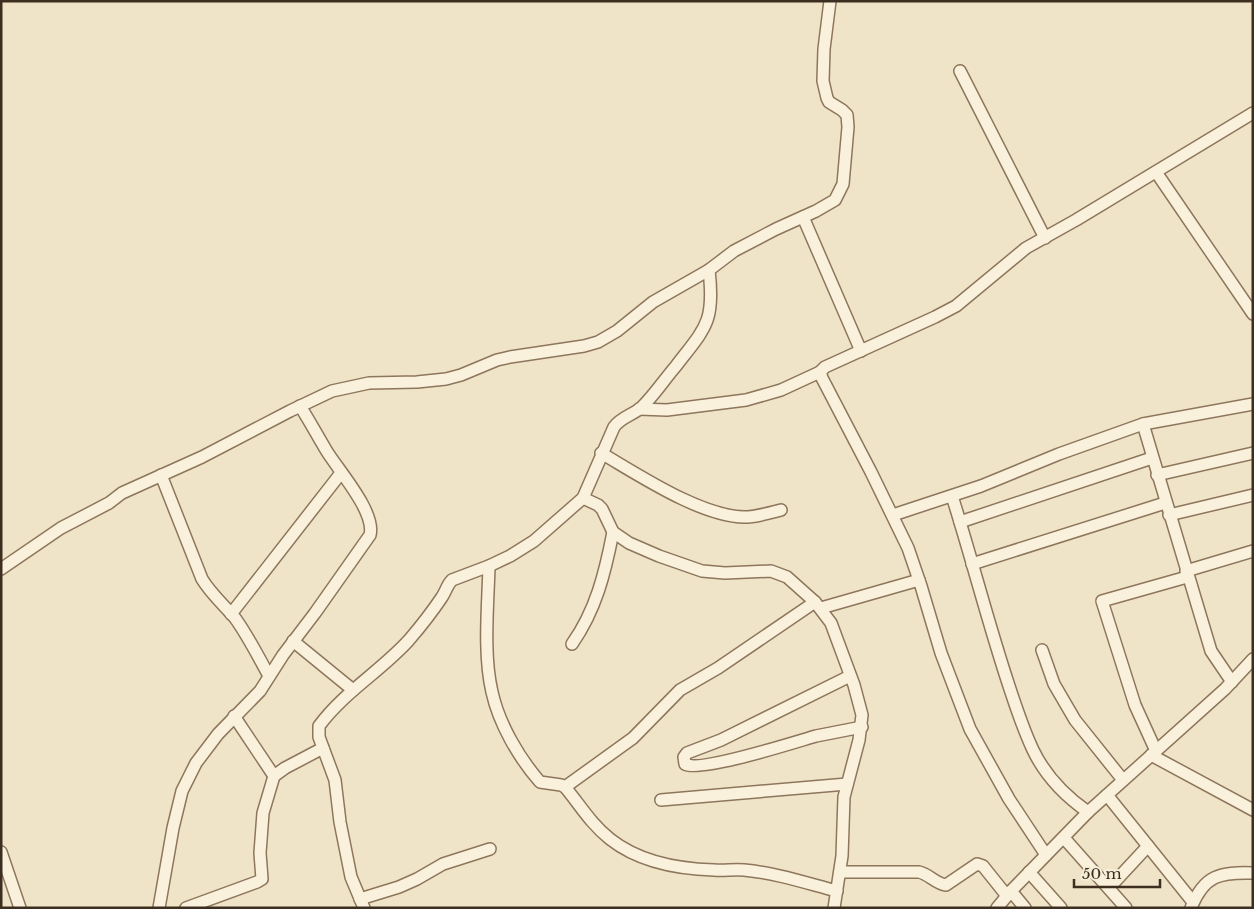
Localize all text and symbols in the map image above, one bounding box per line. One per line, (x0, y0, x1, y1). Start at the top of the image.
scale bar (1074, 856, 1160, 888)
text: 50 m (1082, 864, 1122, 883)

